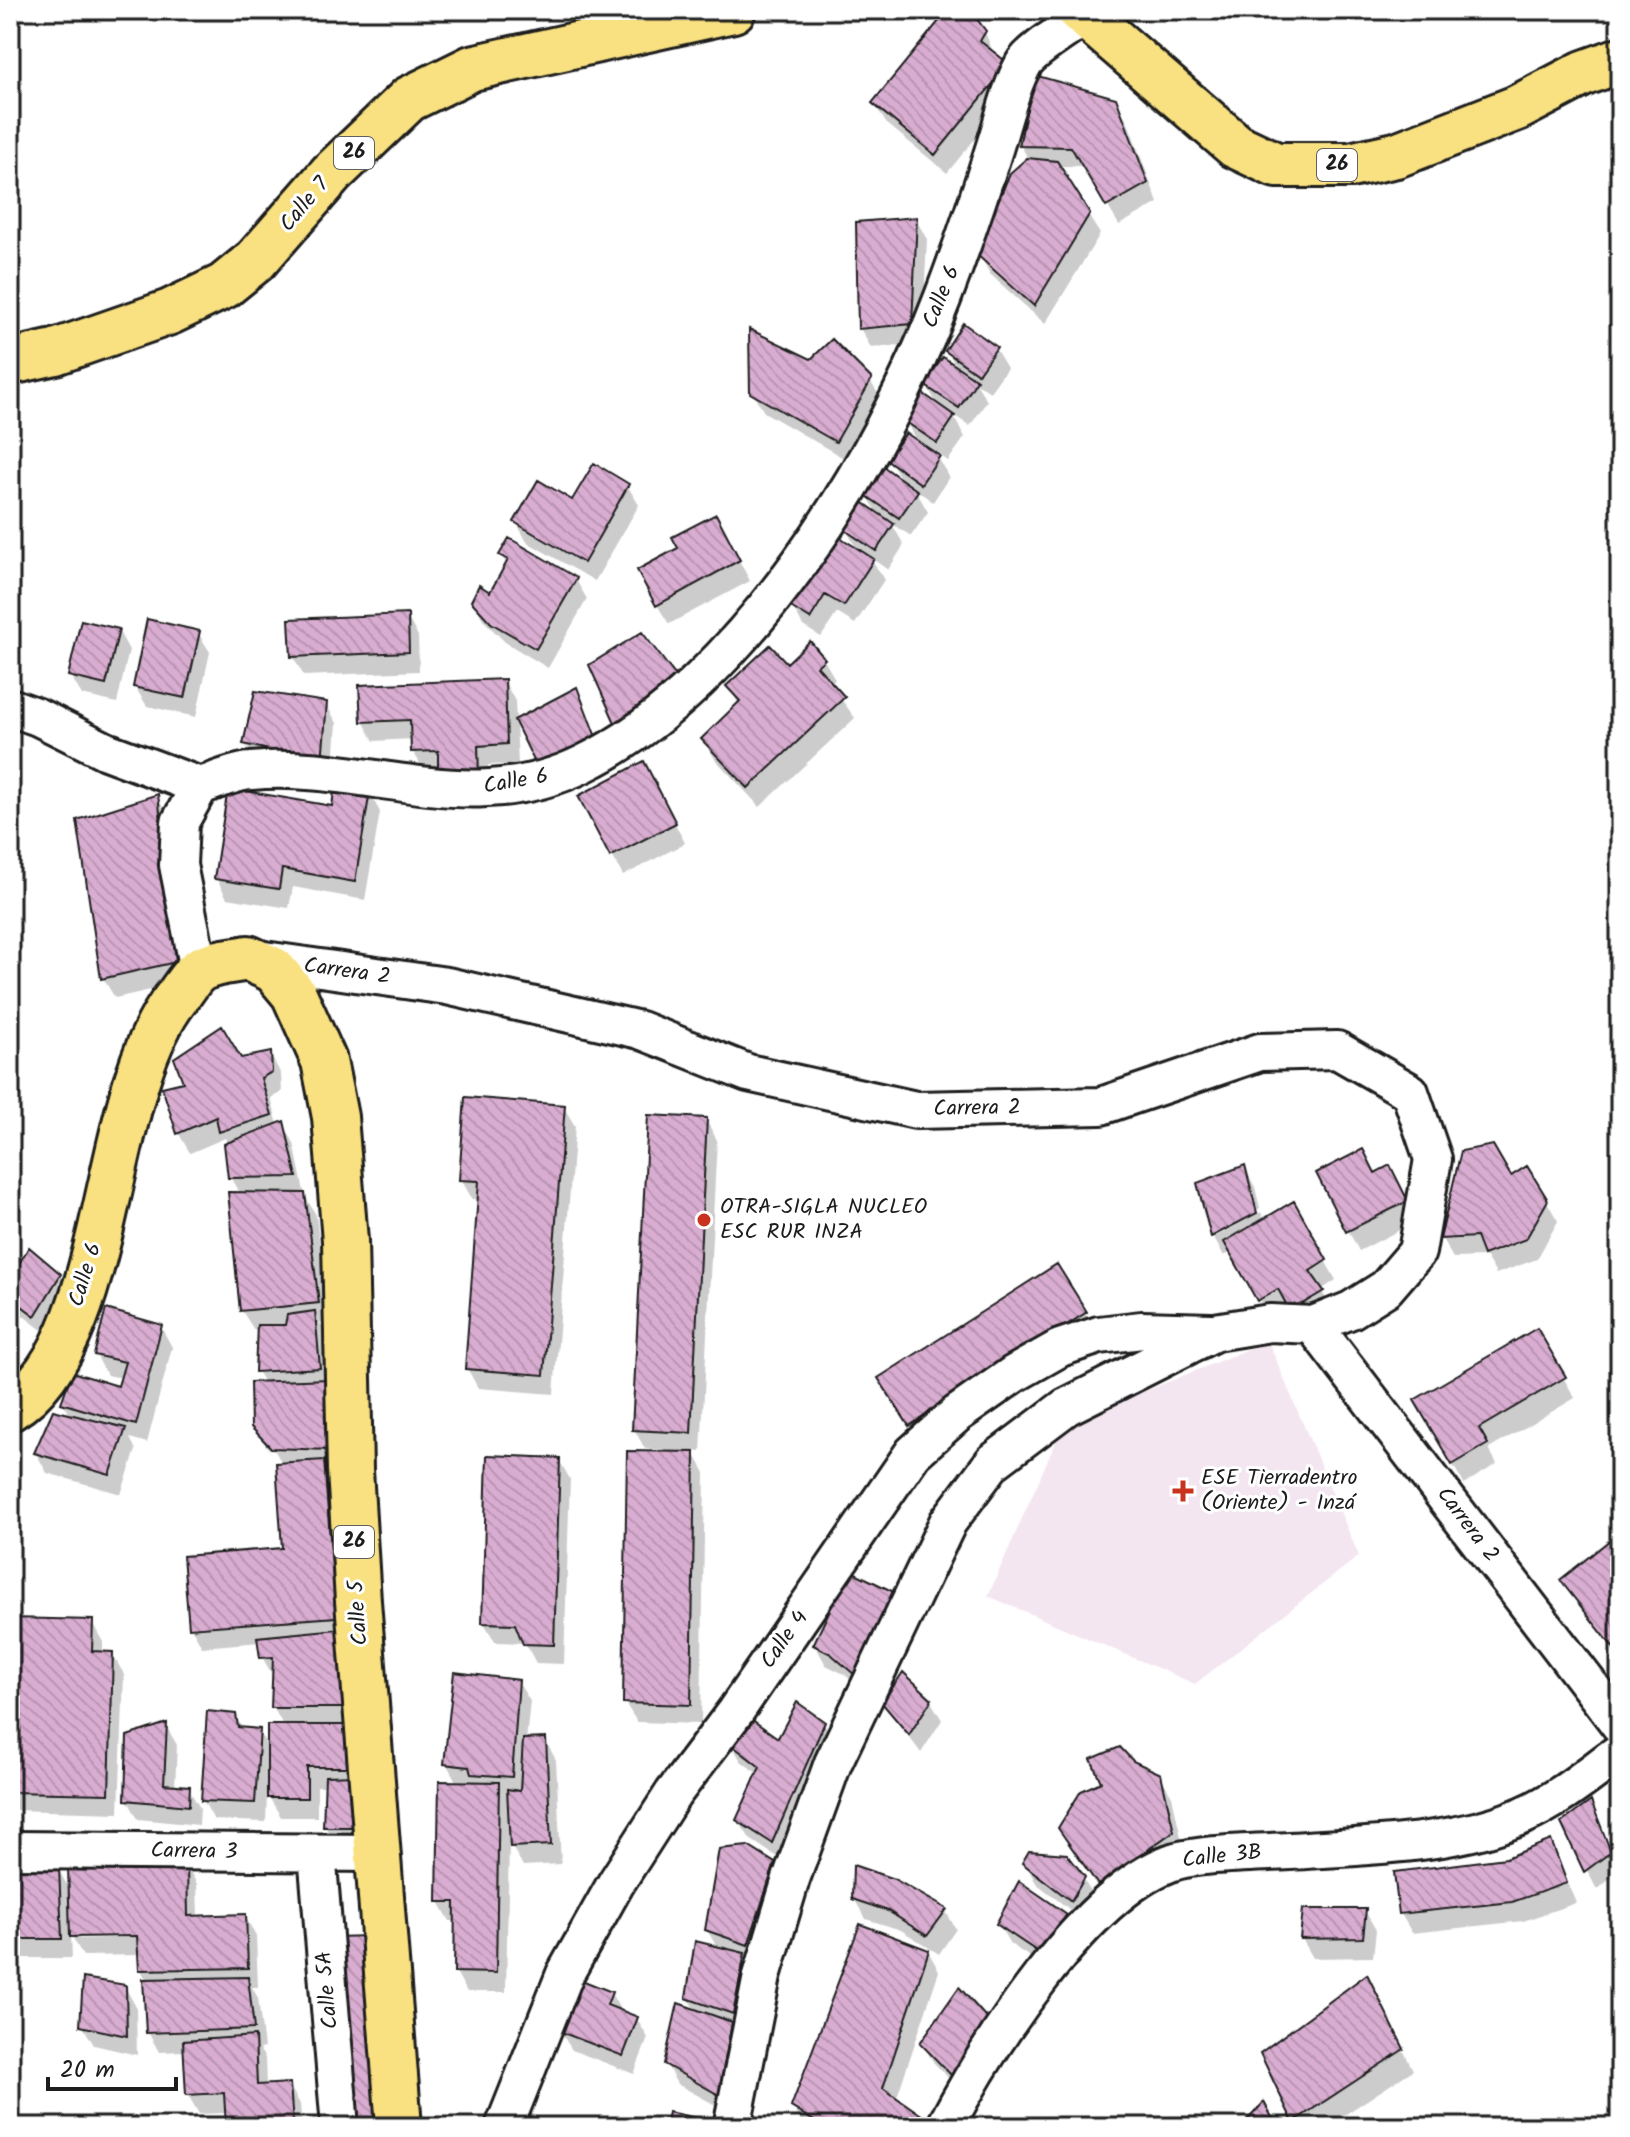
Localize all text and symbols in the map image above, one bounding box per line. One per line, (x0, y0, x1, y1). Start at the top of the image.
road number: 26 (334, 137, 374, 169)
road number: 26 (1317, 149, 1357, 181)
street label: Calle 7 (271, 169, 339, 240)
street label: Calle 6 (914, 260, 970, 334)
street label: Calle 6 (481, 759, 551, 805)
street label: Carrera 2 (301, 949, 393, 995)
street label: Carrera 2 (933, 1091, 1021, 1127)
place label: OTRA-SIGLA NUCLEO ESC RUR INZA (720, 1190, 928, 1250)
marker: OTRA-SIGLA NUCLEO ESC RUR INZA (695, 1211, 713, 1229)
street label: Calle 6 (60, 1239, 112, 1311)
place label: ESE Tierradentro (Oriente) - Inzá (1201, 1461, 1358, 1521)
marker: ESE Tierradentro (Oriente) - Inzá (1172, 1480, 1194, 1502)
street label: Carrera 2 (1427, 1480, 1507, 1570)
road number: 26 (334, 1526, 374, 1558)
street label: Calle 5 (339, 1578, 379, 1647)
street label: Calle 4 (752, 1603, 818, 1677)
street label: Carrera 3 (150, 1834, 238, 1870)
street label: Calle 3B (1181, 1835, 1263, 1879)
street label: Calle 5A (307, 1950, 349, 2030)
scale bar (48, 2041, 176, 2091)
text: 20 m (60, 2051, 115, 2090)

